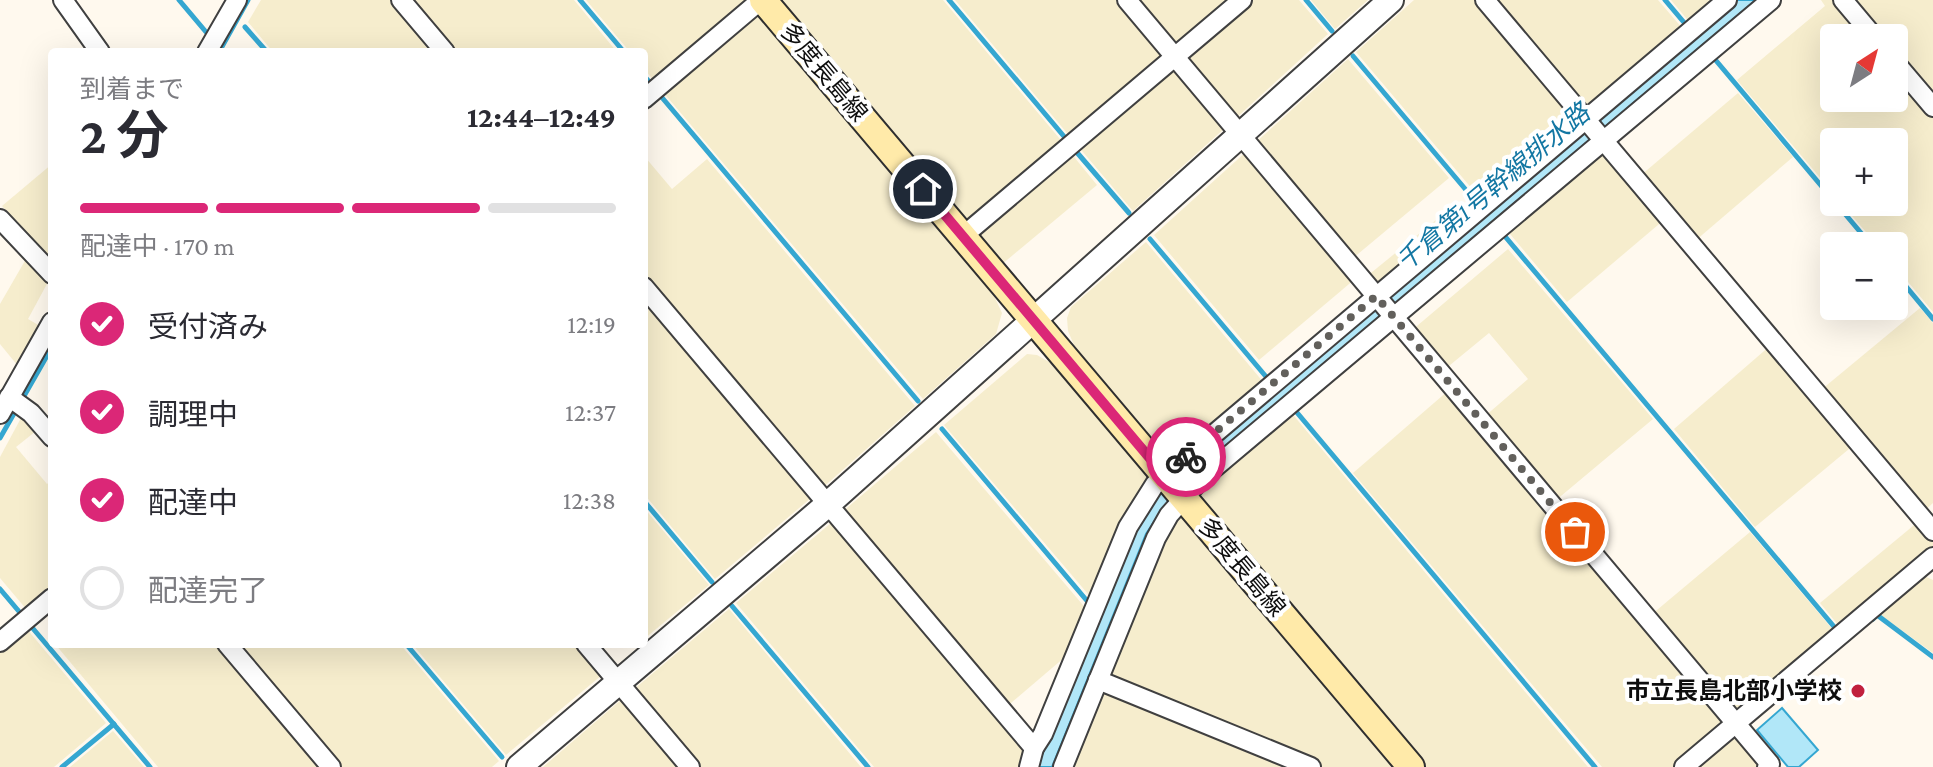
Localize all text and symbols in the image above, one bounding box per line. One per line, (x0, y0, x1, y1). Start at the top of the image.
street label: 多度長島線 (775, 17, 873, 126)
north arrow (1820, 24, 1908, 112)
map controls (1820, 24, 1908, 320)
text: 到着まで (80, 75, 184, 104)
water label: 千倉第1号幹線排水路 (1391, 97, 1597, 276)
text: 12:44–12:49 (467, 100, 616, 133)
text: 2 分 (80, 106, 169, 164)
button: + (1820, 128, 1908, 216)
pin (889, 155, 957, 223)
icon: home (901, 167, 945, 211)
text: 配達中 · 170 m (80, 232, 235, 261)
button: − (1820, 232, 1908, 320)
icon: check (80, 302, 124, 346)
text: 受付済み (148, 310, 268, 343)
text: 12:19 (567, 310, 616, 339)
icon: check (80, 390, 124, 434)
text: 調理中 (148, 398, 238, 431)
text: 12:37 (565, 398, 616, 427)
courier (1146, 417, 1226, 497)
icon: bike (1164, 435, 1208, 479)
icon: check (80, 478, 124, 522)
text: 配達中 (148, 486, 238, 519)
text: 12:38 (563, 486, 616, 515)
pin (1541, 498, 1609, 566)
icon: bag (1553, 510, 1597, 554)
street label: 多度長島線 (1193, 512, 1291, 621)
text: 配達完了 (148, 574, 268, 607)
place label: 市立長島北部小学校 (1626, 677, 1842, 704)
marker: 市立長島北部小学校 (1849, 682, 1867, 700)

